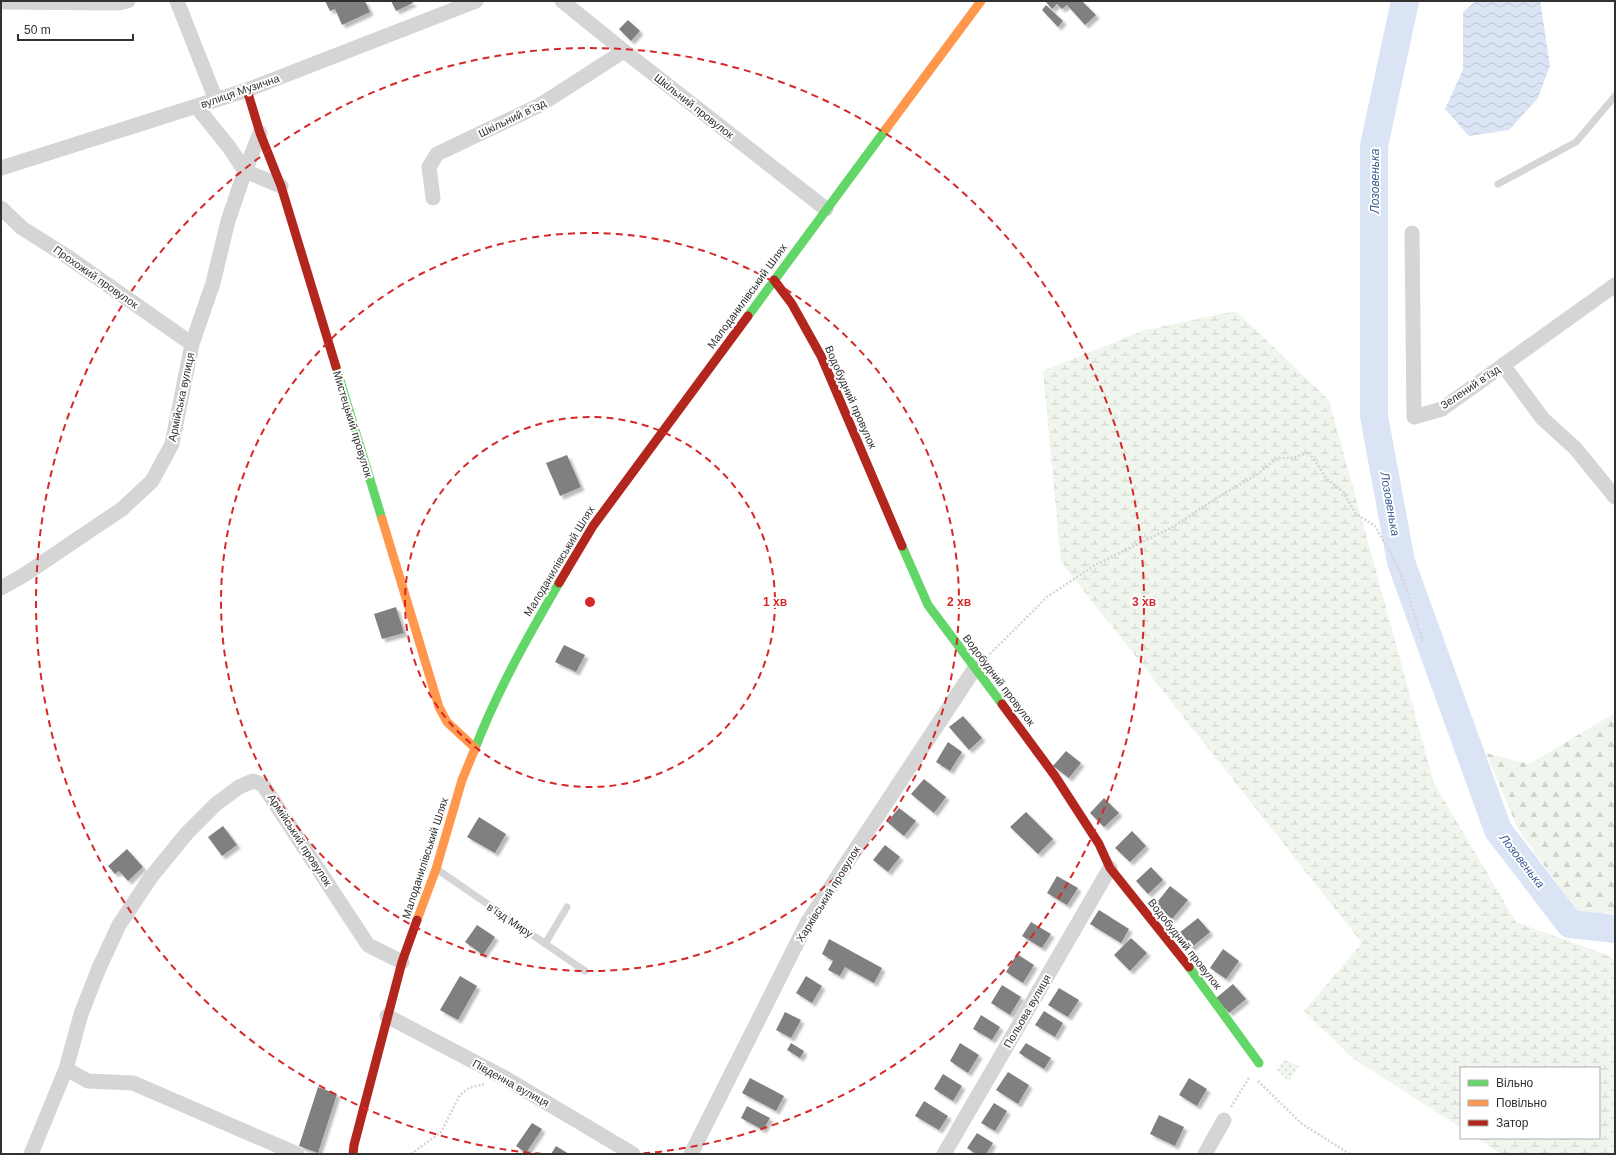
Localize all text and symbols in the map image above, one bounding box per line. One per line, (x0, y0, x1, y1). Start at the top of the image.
scale bar (18, 16, 133, 42)
text: 50 m (24, 23, 51, 37)
street label: Шкільний провулок (652, 71, 736, 141)
street label: вулиця Музична (199, 72, 282, 110)
street label: Шкільний в’їзд (476, 96, 548, 139)
water label: Лозовенька (1368, 148, 1382, 214)
street label: Малоданилівський Шлях (705, 241, 789, 351)
street label: Прохожий провулок (51, 243, 141, 311)
street label: Водобудний провулок (823, 344, 879, 450)
street label: Армійська вулиця (166, 351, 196, 443)
street label: Зелений в’їзд (1438, 362, 1502, 411)
street label: Мистецький провулок (331, 369, 375, 479)
water label: Лозовенька (1377, 470, 1403, 537)
street label: Малоданилівський Шлях (521, 503, 597, 618)
centre of rings (583, 595, 597, 609)
text: 1 хв (763, 595, 787, 609)
text: 2 хв (947, 595, 971, 609)
text: 3 хв (1132, 595, 1156, 609)
street label: Водобудний провулок (961, 632, 1037, 728)
street label: Армійський провулок (266, 792, 334, 889)
street label: Малоданилівський Шлях (400, 796, 450, 920)
water label: Лозовенька (1496, 830, 1548, 891)
street label: Харківський провулок (794, 844, 862, 944)
street label: Водобудний провулок (1146, 896, 1224, 992)
street label: в’їзд Миру (485, 900, 535, 940)
street label: Польова вулиця (1001, 972, 1053, 1050)
street label: Південна вулиця (471, 1057, 551, 1109)
legend (1460, 1067, 1600, 1139)
text: Вільно (1496, 1076, 1534, 1090)
text: Повільно (1496, 1096, 1547, 1110)
text: Затор (1496, 1116, 1529, 1130)

